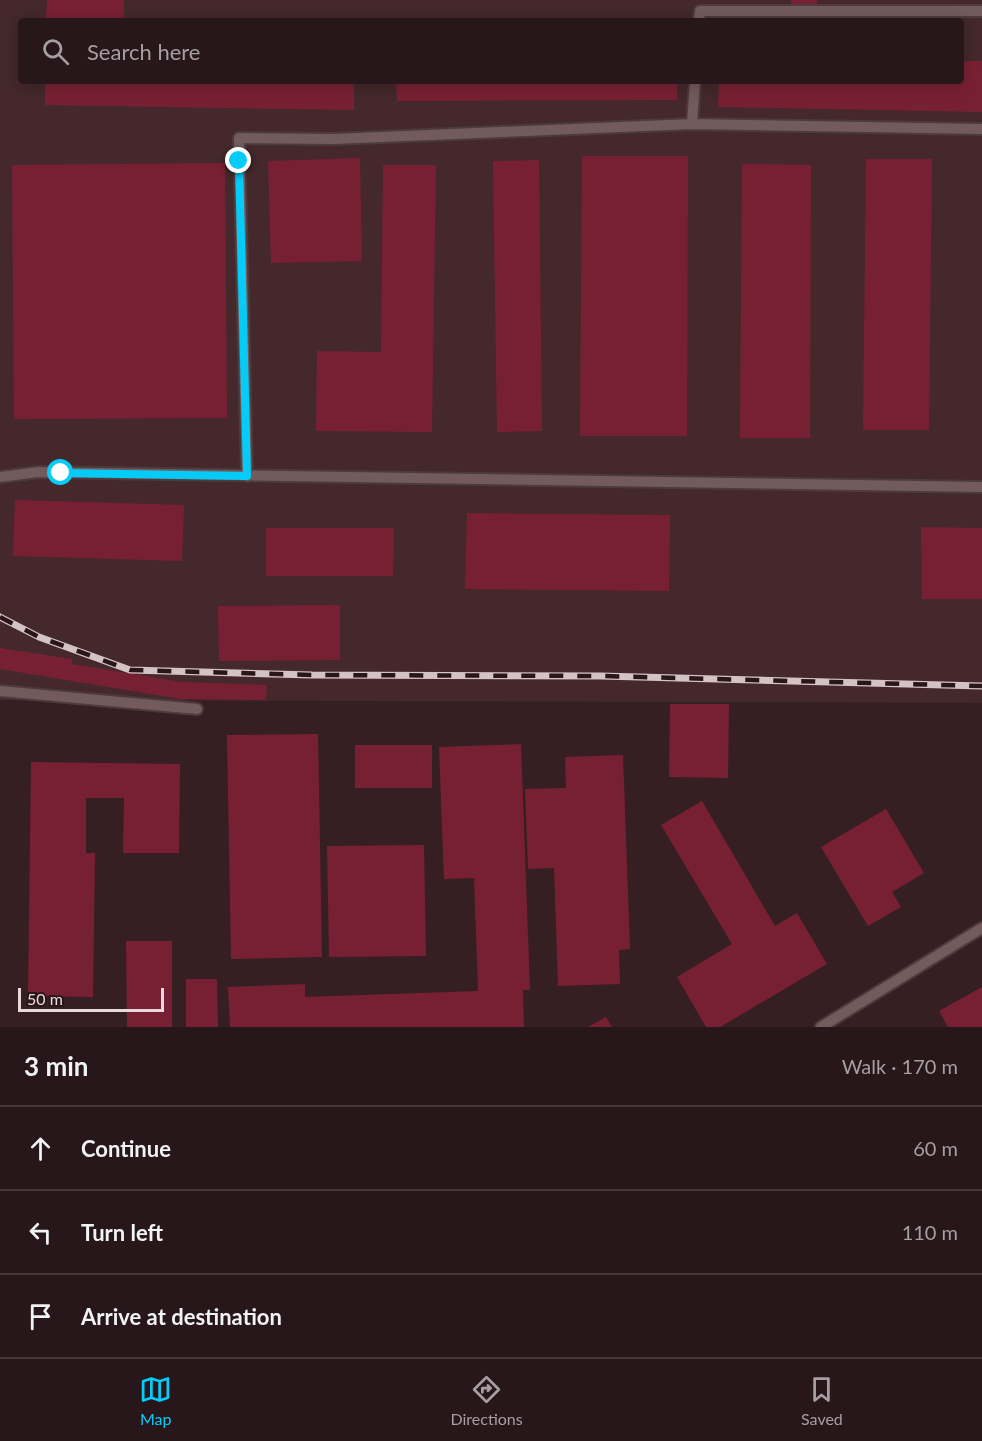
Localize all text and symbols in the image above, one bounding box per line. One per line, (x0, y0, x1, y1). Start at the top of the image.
search box (18, 18, 964, 84)
icon: search (39, 35, 72, 68)
text: Search here (87, 38, 200, 65)
route end (225, 147, 251, 173)
route start (47, 459, 73, 485)
scale bar (18, 985, 164, 1012)
text: 50 m (27, 989, 63, 1008)
text: 3 min (24, 1050, 88, 1082)
text: Walk · 170 m (842, 1054, 958, 1078)
icon: ahead (24, 1132, 57, 1165)
text: Continue (81, 1135, 171, 1162)
text: 60 m (913, 1136, 958, 1160)
icon: left (24, 1216, 57, 1249)
text: Turn left (81, 1219, 163, 1246)
text: 110 m (902, 1220, 958, 1244)
icon: arrive (24, 1300, 57, 1333)
text: Arrive at destination (81, 1303, 282, 1330)
tab: Map (139, 1373, 172, 1428)
tab: Directions (450, 1373, 523, 1428)
tab: Saved (801, 1373, 843, 1428)

